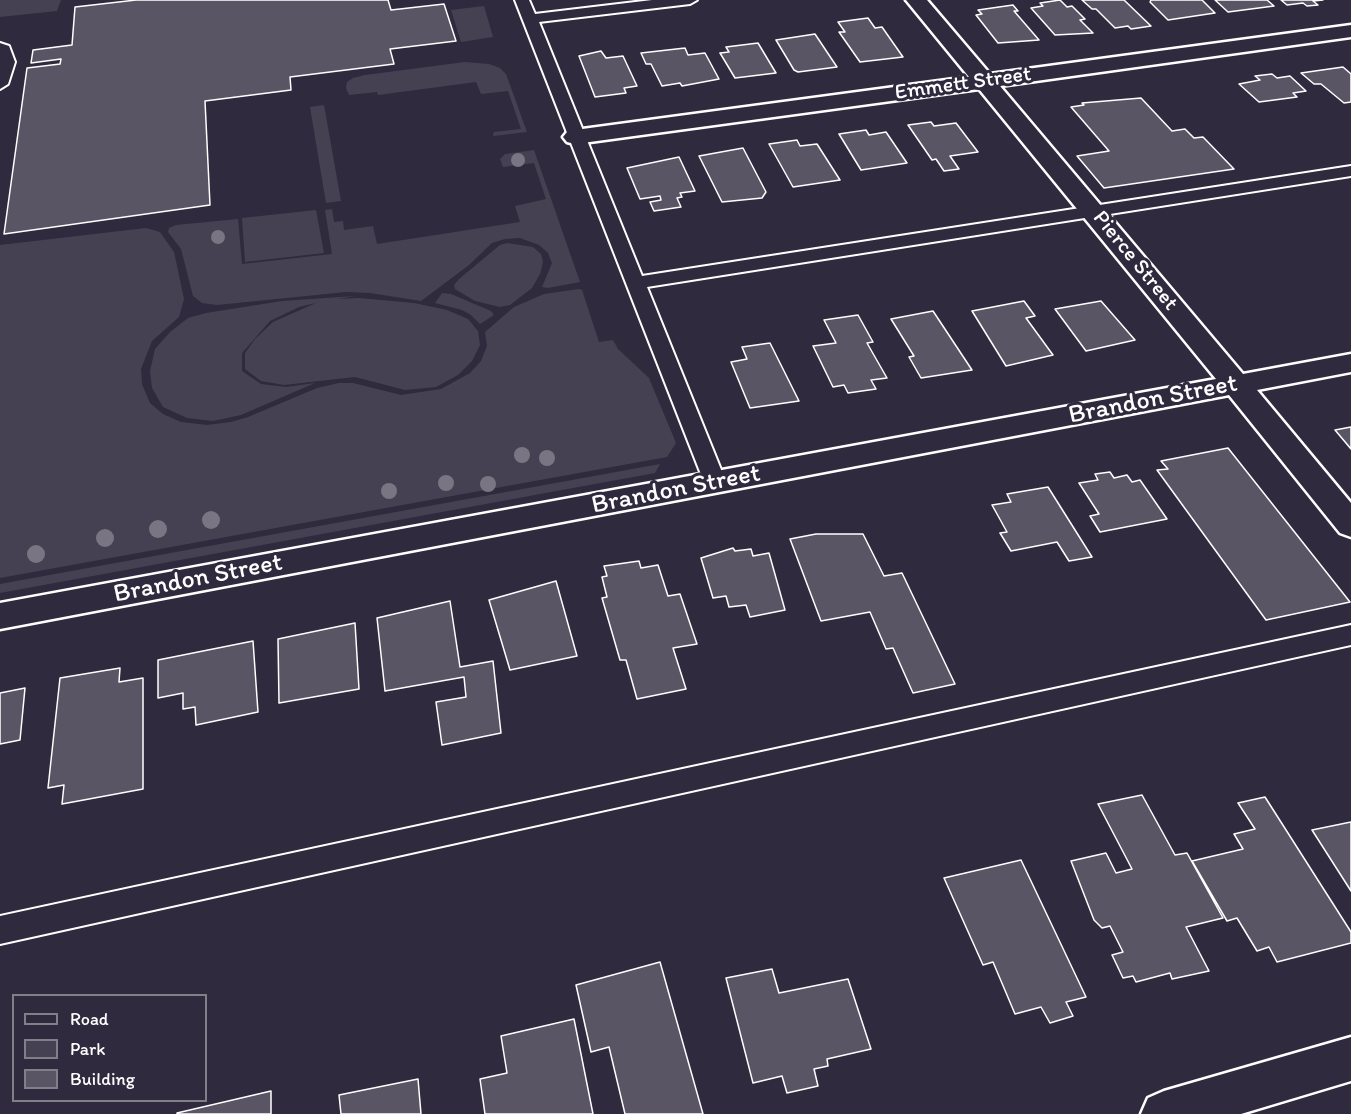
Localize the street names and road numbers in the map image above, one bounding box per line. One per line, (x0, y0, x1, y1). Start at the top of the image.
street label: Emmett Street (893, 61, 1033, 107)
street label: Pierce Street (1087, 206, 1183, 316)
street label: Brandon Street (1066, 368, 1240, 432)
street label: Brandon Street (589, 458, 763, 522)
street label: Brandon Street (111, 547, 285, 611)

